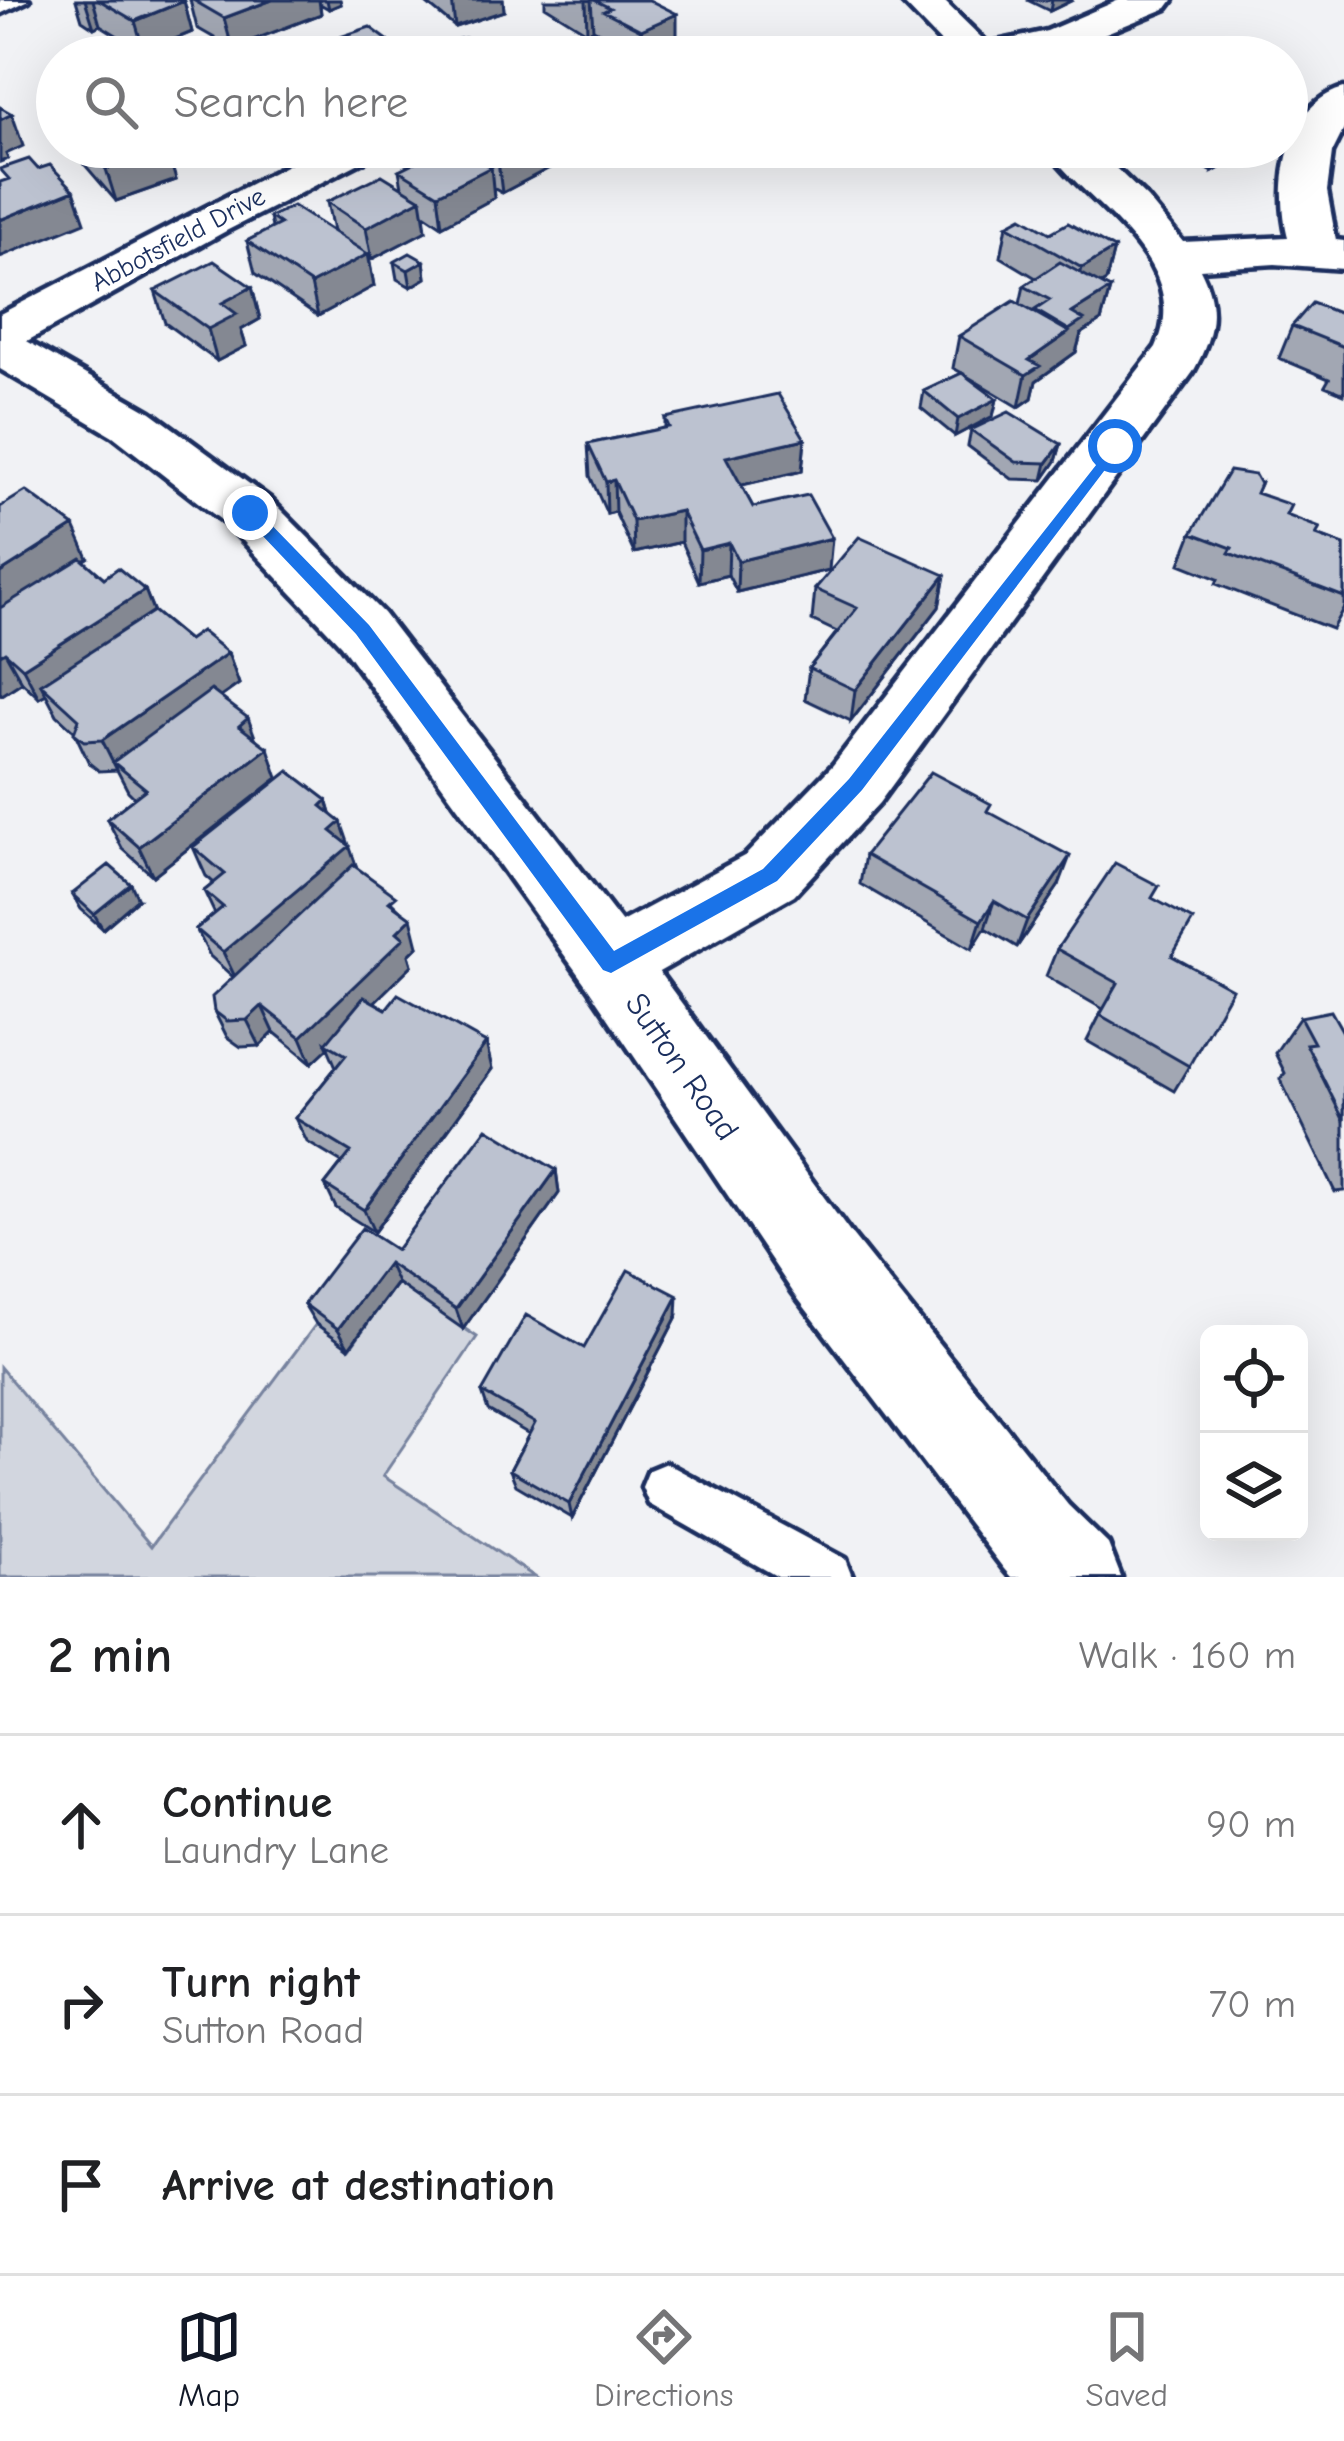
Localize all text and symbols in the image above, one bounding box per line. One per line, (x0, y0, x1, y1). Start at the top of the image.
search box (36, 36, 1308, 168)
icon: search (78, 69, 144, 135)
text: Search here (174, 76, 408, 128)
street label: Abbotsfield Drive (86, 181, 270, 298)
route start (1088, 419, 1142, 473)
route end (223, 486, 277, 540)
street label: Sutton Road (618, 986, 747, 1148)
map controls (1200, 1325, 1308, 1541)
button: locate (1200, 1325, 1308, 1433)
button: layers (1200, 1433, 1308, 1541)
text: 2 min (48, 1626, 172, 1685)
text: Walk · 160 m (1079, 1633, 1296, 1678)
text: Continue (162, 1776, 332, 1828)
icon: ahead (48, 1792, 114, 1858)
text: 90 m (1206, 1802, 1296, 1847)
text: Laundry Lane (162, 1828, 389, 1873)
text: Turn right (162, 1956, 360, 2008)
icon: right (48, 1972, 114, 2038)
text: 70 m (1209, 1982, 1296, 2027)
text: Sutton Road (162, 2008, 364, 2053)
icon: arrive (48, 2152, 114, 2218)
text: Arrive at destination (162, 2159, 555, 2211)
tab: Map (176, 2304, 242, 2414)
tab: Directions (594, 2304, 734, 2414)
tab: Saved (1086, 2304, 1168, 2414)

